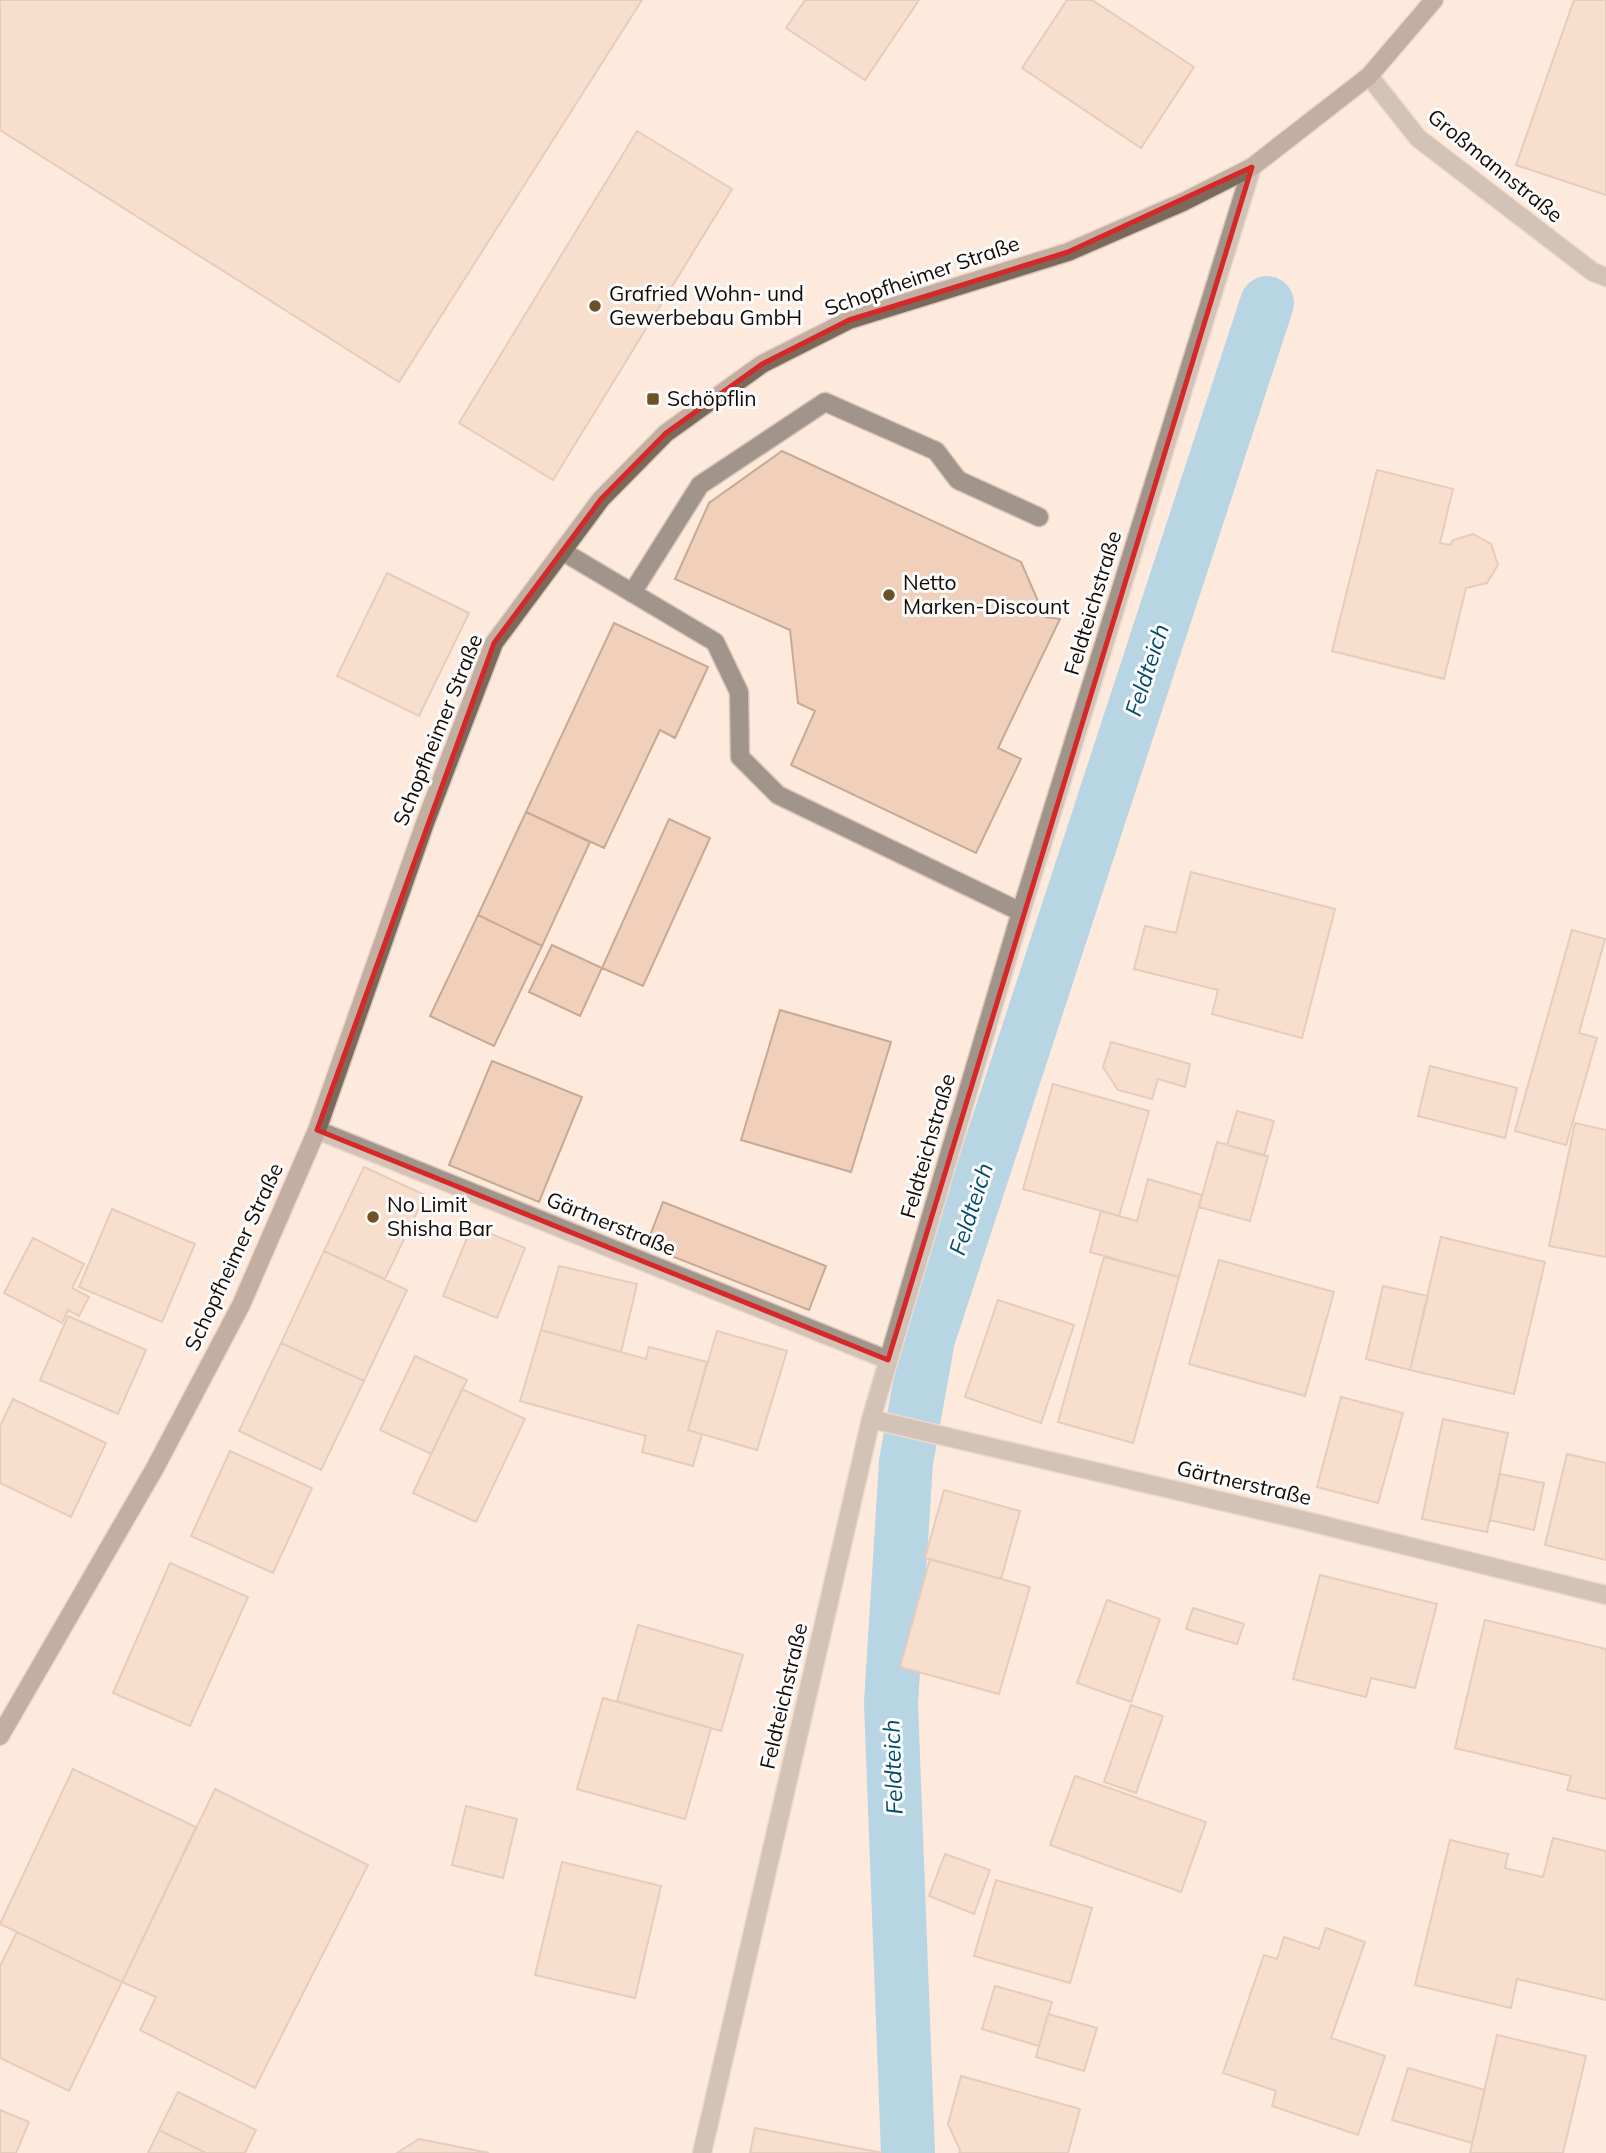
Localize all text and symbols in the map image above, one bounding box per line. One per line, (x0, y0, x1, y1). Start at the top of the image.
street label: Großmannstraße (1423, 103, 1568, 228)
street label: Schopfheimer Straße (821, 230, 1022, 321)
place label: Grafried Wohn- und Gewerbebau GmbH (609, 280, 804, 330)
marker: Grafried Wohn- und Gewerbebau GmbH (587, 298, 603, 314)
place label: Schöpflin (667, 385, 757, 411)
marker: Schöpflin (645, 391, 661, 407)
street label: Feldteichstraße (1058, 528, 1126, 678)
place label: Netto Marken-Discount (903, 569, 1070, 619)
marker: Netto Marken-Discount (881, 587, 897, 603)
water label: Feldteich (1118, 620, 1175, 720)
street label: Schopfheimer Straße (387, 630, 487, 829)
street label: Feldteichstraße (894, 1070, 960, 1221)
street label: Schopfheimer Straße (178, 1158, 288, 1355)
water label: Feldteich (942, 1159, 999, 1259)
street label: Gärtnerstraße (543, 1185, 680, 1261)
place label: No Limit Shisha Bar (387, 1191, 493, 1241)
marker: No Limit Shisha Bar (365, 1209, 381, 1225)
street label: Gärtnerstraße (1174, 1454, 1314, 1510)
street label: Feldteichstraße (754, 1620, 812, 1771)
water label: Feldteich (876, 1719, 909, 1815)

